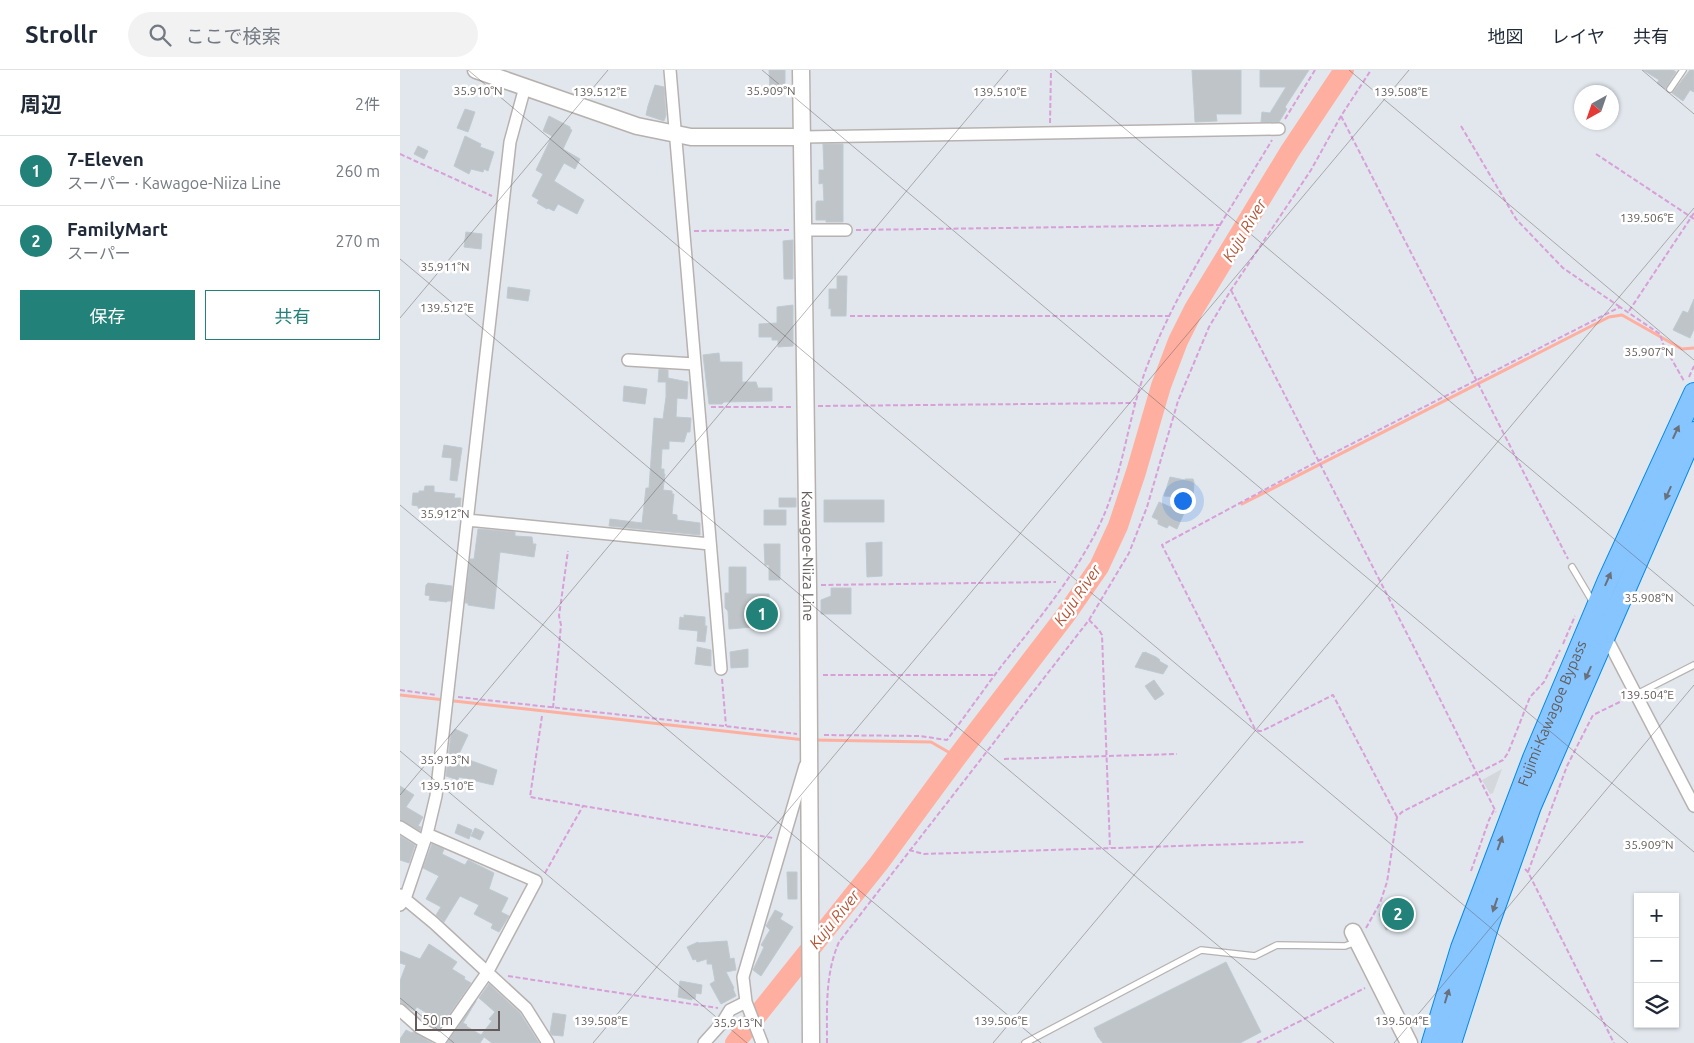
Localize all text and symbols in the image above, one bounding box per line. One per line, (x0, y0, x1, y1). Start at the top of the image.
search box (128, 12, 478, 57)
text: Strollr (25, 21, 98, 48)
icon: search (146, 21, 174, 49)
text: ここで検索 (186, 25, 281, 47)
text: 地図 (1488, 26, 1524, 46)
text: レイヤ (1552, 26, 1605, 46)
text: 共有 (1633, 26, 1669, 46)
text: 35.910°N (453, 84, 503, 97)
text: 35.909°N (746, 84, 796, 97)
text: 139.512°E (573, 85, 627, 98)
text: 139.510°E (973, 85, 1027, 98)
text: 139.508°E (1374, 85, 1428, 98)
north arrow (1574, 85, 1619, 130)
text: 周辺 (20, 92, 62, 116)
text: 2件 (355, 95, 380, 113)
text: 7-Eleven (67, 148, 144, 170)
text: 1 (31, 162, 41, 180)
text: 260 m (335, 162, 380, 180)
text: スーパー · Kawagoe-Niiza Line (67, 174, 281, 192)
water label: Kuju River (1218, 195, 1270, 265)
text: 139.506°E (1620, 211, 1674, 224)
text: FamilyMart (67, 218, 168, 240)
text: 2 (31, 232, 41, 250)
text: 270 m (335, 232, 380, 250)
text: スーパー (67, 244, 131, 262)
text: 35.911°N (420, 260, 470, 273)
button: 保存 (20, 290, 195, 340)
button: 共有 (205, 290, 380, 340)
text: 139.512°E (420, 301, 474, 314)
text: 35.907°N (1624, 345, 1674, 358)
one-way arrow (1673, 425, 1681, 439)
one-way arrow (1663, 486, 1671, 500)
your location (1170, 488, 1196, 514)
street label: Kawagoe-Niiza Line (799, 491, 817, 621)
text: 35.912°N (420, 507, 470, 520)
water label: Kuju River (1050, 561, 1105, 629)
one-way arrow (1605, 572, 1613, 586)
text: 35.908°N (1624, 591, 1674, 604)
pin: 1 (746, 595, 778, 633)
street label: Fujimi-Kawagoe Bypass (1514, 638, 1590, 788)
one-way arrow (1583, 666, 1591, 680)
text: 139.504°E (1620, 688, 1674, 701)
text: 35.913°N (420, 753, 470, 766)
text: 139.510°E (420, 779, 474, 792)
one-way arrow (1496, 835, 1504, 850)
text: 35.909°N (1624, 838, 1674, 851)
water label: Kuju River (805, 886, 864, 952)
map controls (1634, 893, 1679, 1028)
button: + (1634, 893, 1679, 938)
pin: 2 (1382, 895, 1414, 933)
one-way arrow (1491, 898, 1499, 913)
button: − (1634, 938, 1679, 983)
button: layers (1634, 983, 1679, 1028)
one-way arrow (1443, 989, 1451, 1004)
scale bar (415, 1008, 500, 1031)
text: 50 m (422, 1012, 453, 1028)
text: 139.508°E (574, 1014, 628, 1027)
text: 139.506°E (974, 1014, 1028, 1027)
text: 139.504°E (1375, 1014, 1429, 1027)
text: 35.913°N (713, 1016, 763, 1029)

